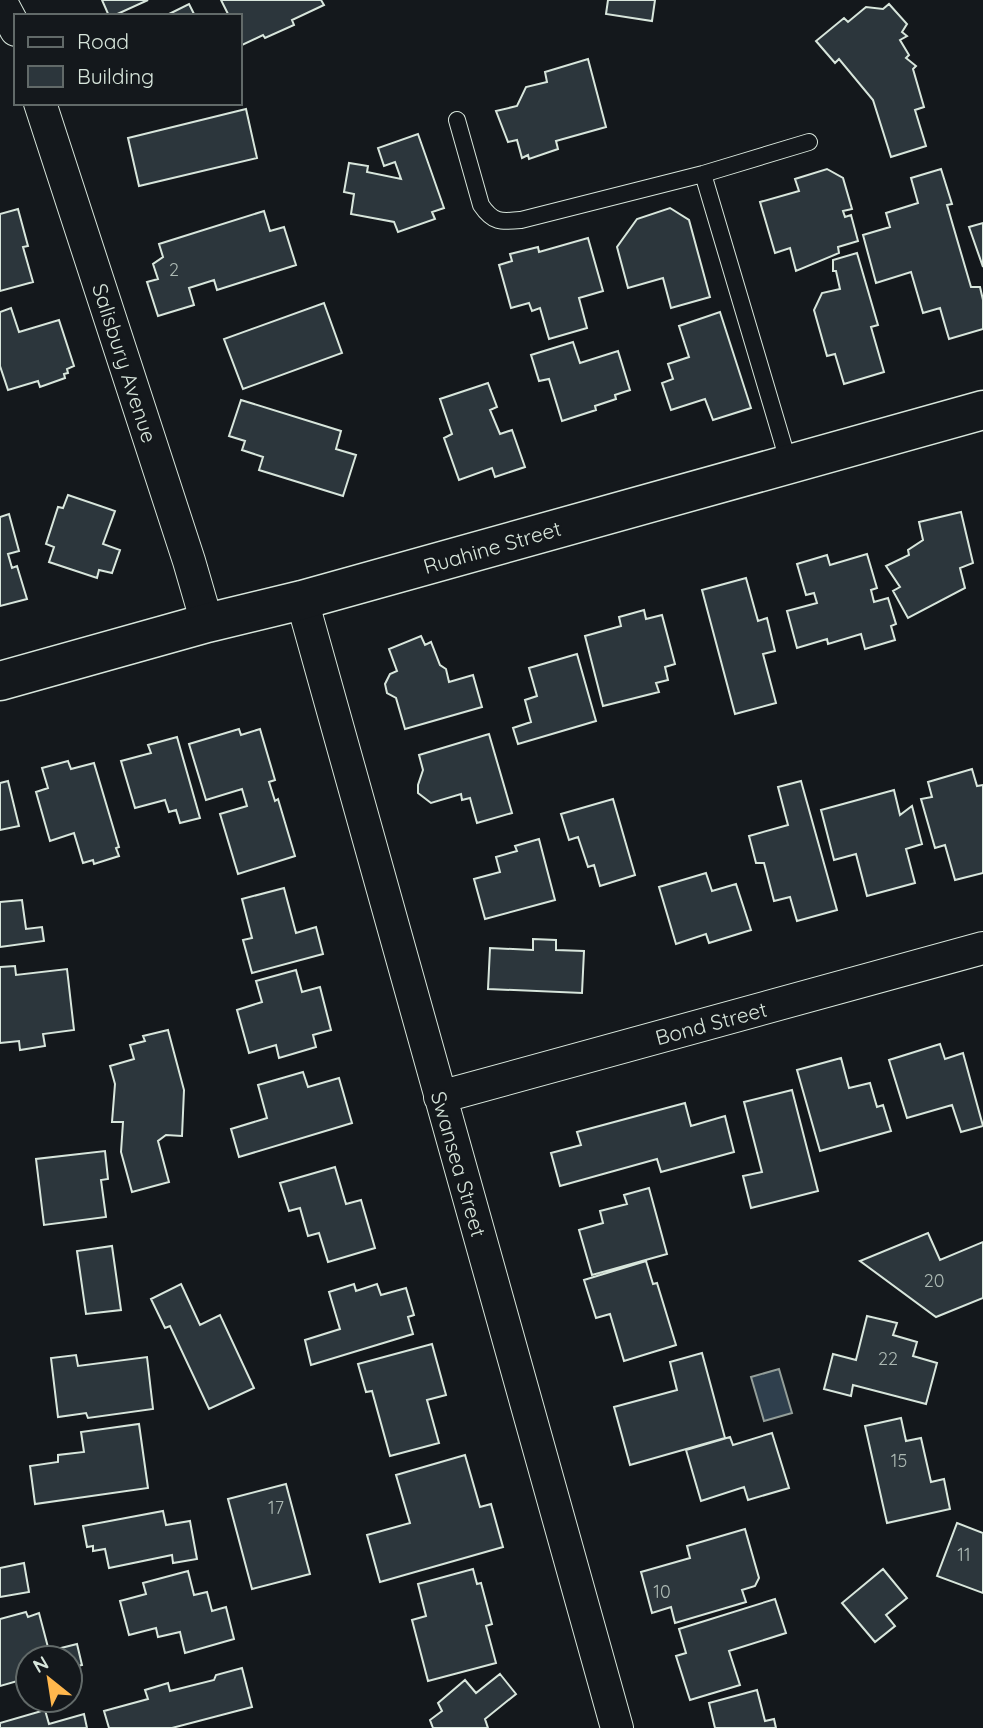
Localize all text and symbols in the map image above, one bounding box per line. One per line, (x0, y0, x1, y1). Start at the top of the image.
legend (14, 14, 242, 105)
text: Road (77, 28, 129, 54)
text: Building (77, 63, 154, 89)
house number: 2 (169, 258, 179, 281)
street label: Salisbury Avenue (87, 280, 163, 446)
street label: Ruahine Street (420, 515, 564, 579)
street label: Bond Street (652, 996, 770, 1050)
street label: Swansea Street (426, 1088, 492, 1240)
house number: 20 (924, 1269, 944, 1292)
house number: 22 (878, 1347, 898, 1370)
house number: 15 (891, 1449, 907, 1472)
house number: 17 (268, 1496, 284, 1519)
house number: 11 (957, 1543, 971, 1566)
house number: 10 (653, 1580, 671, 1603)
north arrow (14, 1644, 84, 1714)
text: N (28, 1650, 53, 1678)

